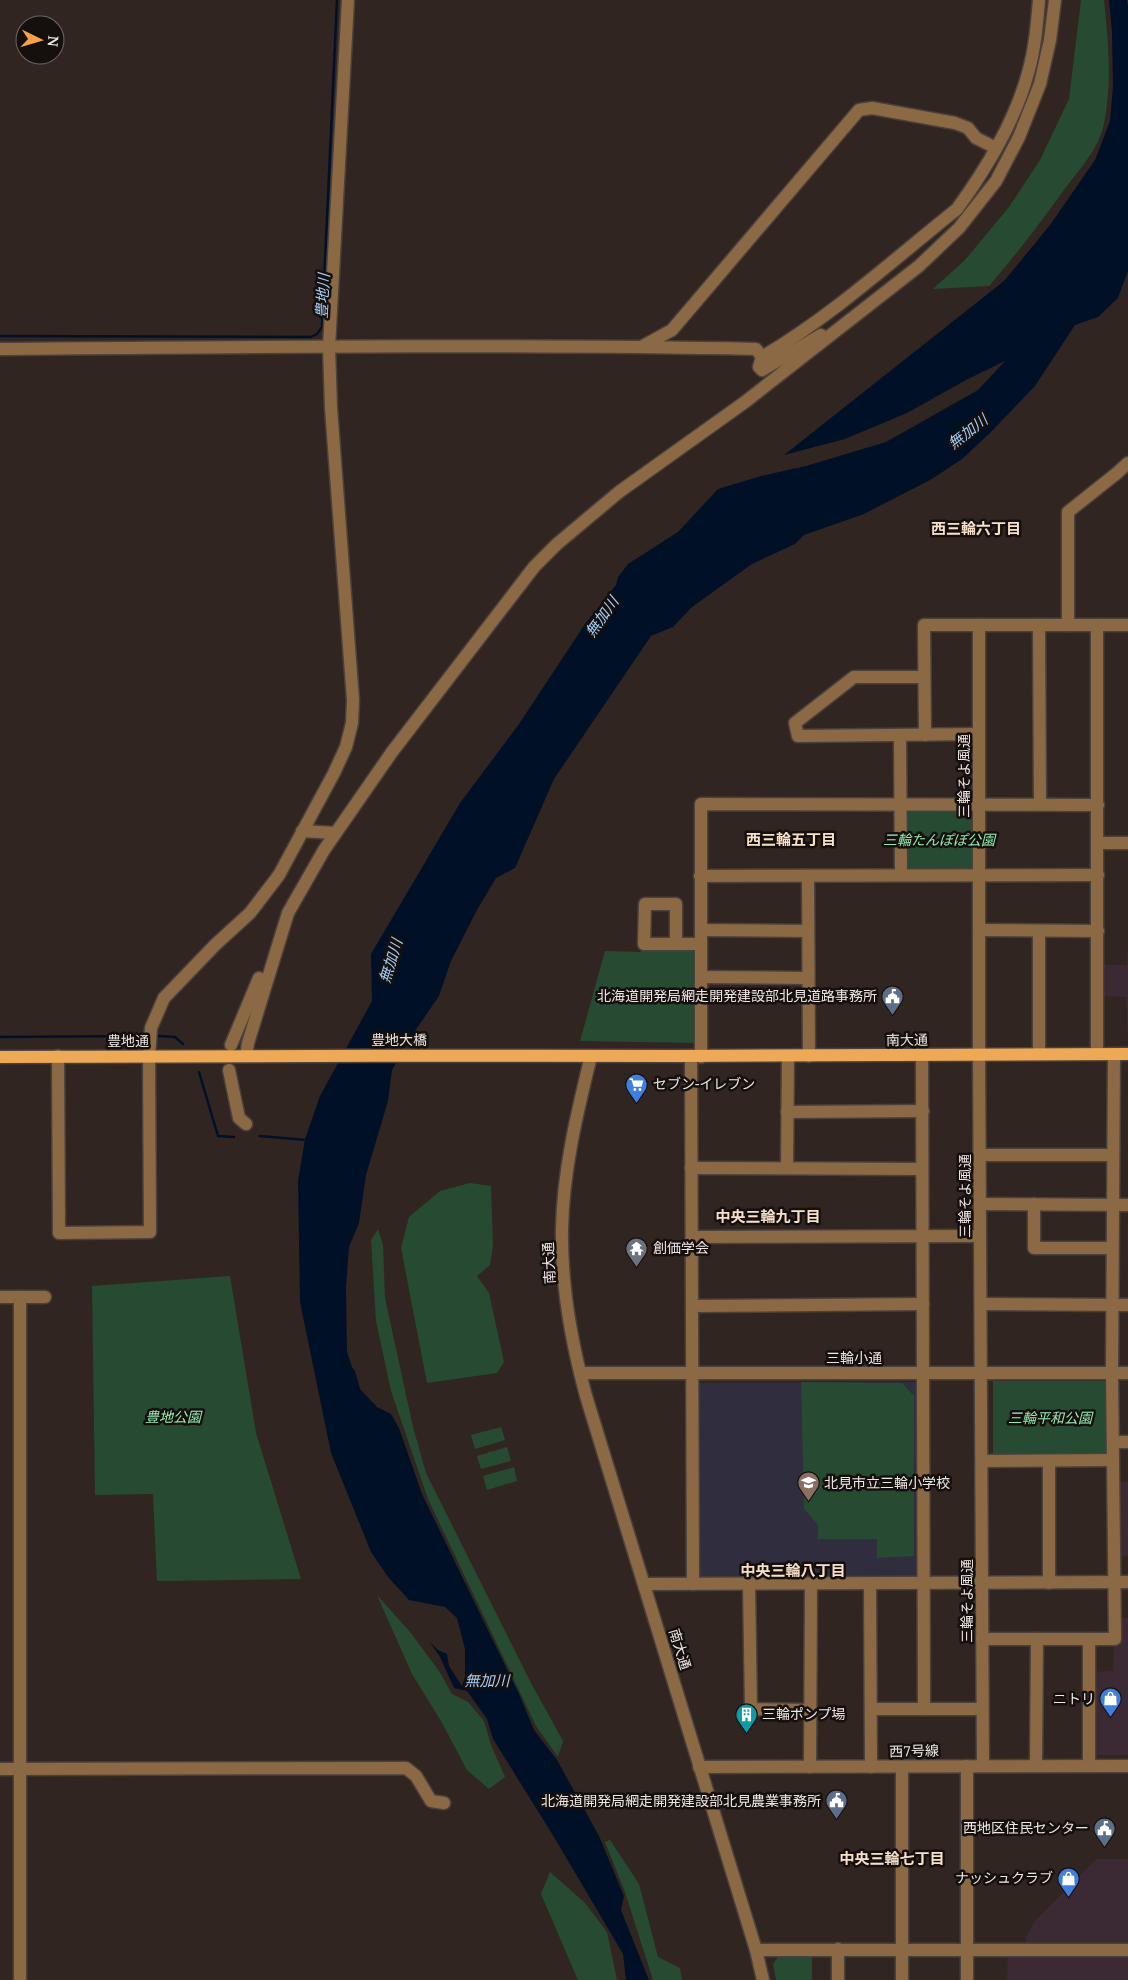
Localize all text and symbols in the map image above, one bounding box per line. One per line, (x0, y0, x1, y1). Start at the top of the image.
north arrow (15, 15, 65, 65)
text: N (44, 35, 63, 48)
water label: 豊地川 (311, 271, 333, 319)
water label: 無加川 (943, 408, 993, 453)
district label: 西三輪六丁目 (931, 518, 1021, 538)
water label: 無加川 (580, 591, 623, 641)
street label: 三輪そよ風通 (954, 734, 973, 818)
district label: 西三輪五丁目 (746, 829, 836, 849)
park label: 三輪たんぽぽ公園 (883, 830, 997, 849)
water label: 無加川 (374, 934, 407, 985)
public building icon: 北海道開発局網走開発建設部北見道路事務所 (881, 984, 905, 1015)
place label: 北海道開発局網走開発建設部北見道路事務所 (597, 986, 877, 1005)
street label: 豊地大橋 (371, 1030, 427, 1049)
street label: 南大通 (886, 1030, 928, 1049)
street label: 豊地通 (107, 1031, 149, 1050)
supermarket icon: セブン-イレブン (625, 1072, 649, 1103)
place label: セブン-イレブン (653, 1074, 755, 1093)
street label: 三輪そよ風通 (955, 1154, 974, 1238)
district label: 中央三輪九丁目 (715, 1206, 821, 1226)
temple icon: 創価学会 (625, 1236, 649, 1267)
place label: 創価学会 (653, 1238, 709, 1257)
street label: 南大通 (538, 1242, 559, 1284)
street label: 三輪小通 (826, 1348, 882, 1367)
park label: 豊地公園 (145, 1407, 203, 1426)
park label: 三輪平和公園 (1008, 1408, 1094, 1427)
school or university icon: 北見市立三輪小学校 (796, 1471, 820, 1502)
place label: 北見市立三輪小学校 (824, 1473, 950, 1492)
street label: 三輪そよ風通 (957, 1559, 976, 1643)
district label: 中央三輪八丁目 (740, 1560, 846, 1580)
street label: 南大通 (665, 1626, 696, 1672)
water label: 無加川 (464, 1670, 511, 1690)
shop icon: ニトリ (1099, 1687, 1123, 1718)
place label: ニトリ (1053, 1689, 1095, 1708)
building icon: 三輪ポンプ場 (734, 1702, 758, 1733)
place label: 三輪ポンプ場 (762, 1704, 846, 1723)
street label: 西7号線 (889, 1741, 939, 1760)
public building icon: 北海道開発局網走開発建設部北見農業事務所 (825, 1789, 849, 1820)
place label: 北海道開発局網走開発建設部北見農業事務所 (541, 1791, 821, 1810)
public building icon: 西地区住民センター (1093, 1816, 1117, 1847)
place label: 西地区住民センター (963, 1818, 1089, 1837)
district label: 中央三輪七丁目 (839, 1848, 945, 1868)
shop icon: ナッシュクラブ (1057, 1866, 1081, 1897)
place label: ナッシュクラブ (955, 1868, 1053, 1887)

